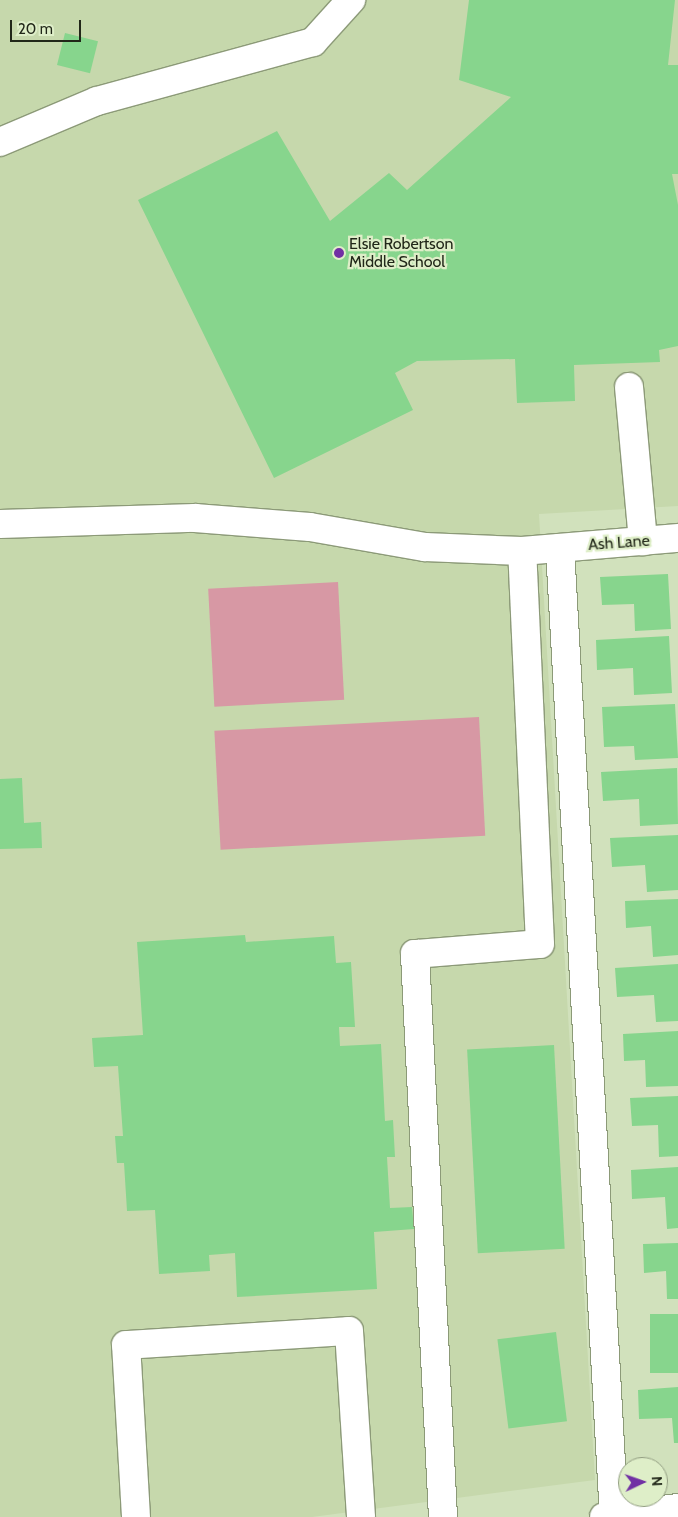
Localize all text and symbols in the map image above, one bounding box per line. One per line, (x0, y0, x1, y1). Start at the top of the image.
scale bar (12, 10, 84, 42)
text: 20 m (18, 20, 53, 38)
place label: Elsie Robertson Middle School (349, 234, 453, 272)
marker: Elsie Robertson Middle School (333, 247, 345, 259)
street label: Ash Lane (588, 531, 650, 555)
north arrow (618, 1457, 668, 1507)
text: N (648, 1476, 666, 1487)

